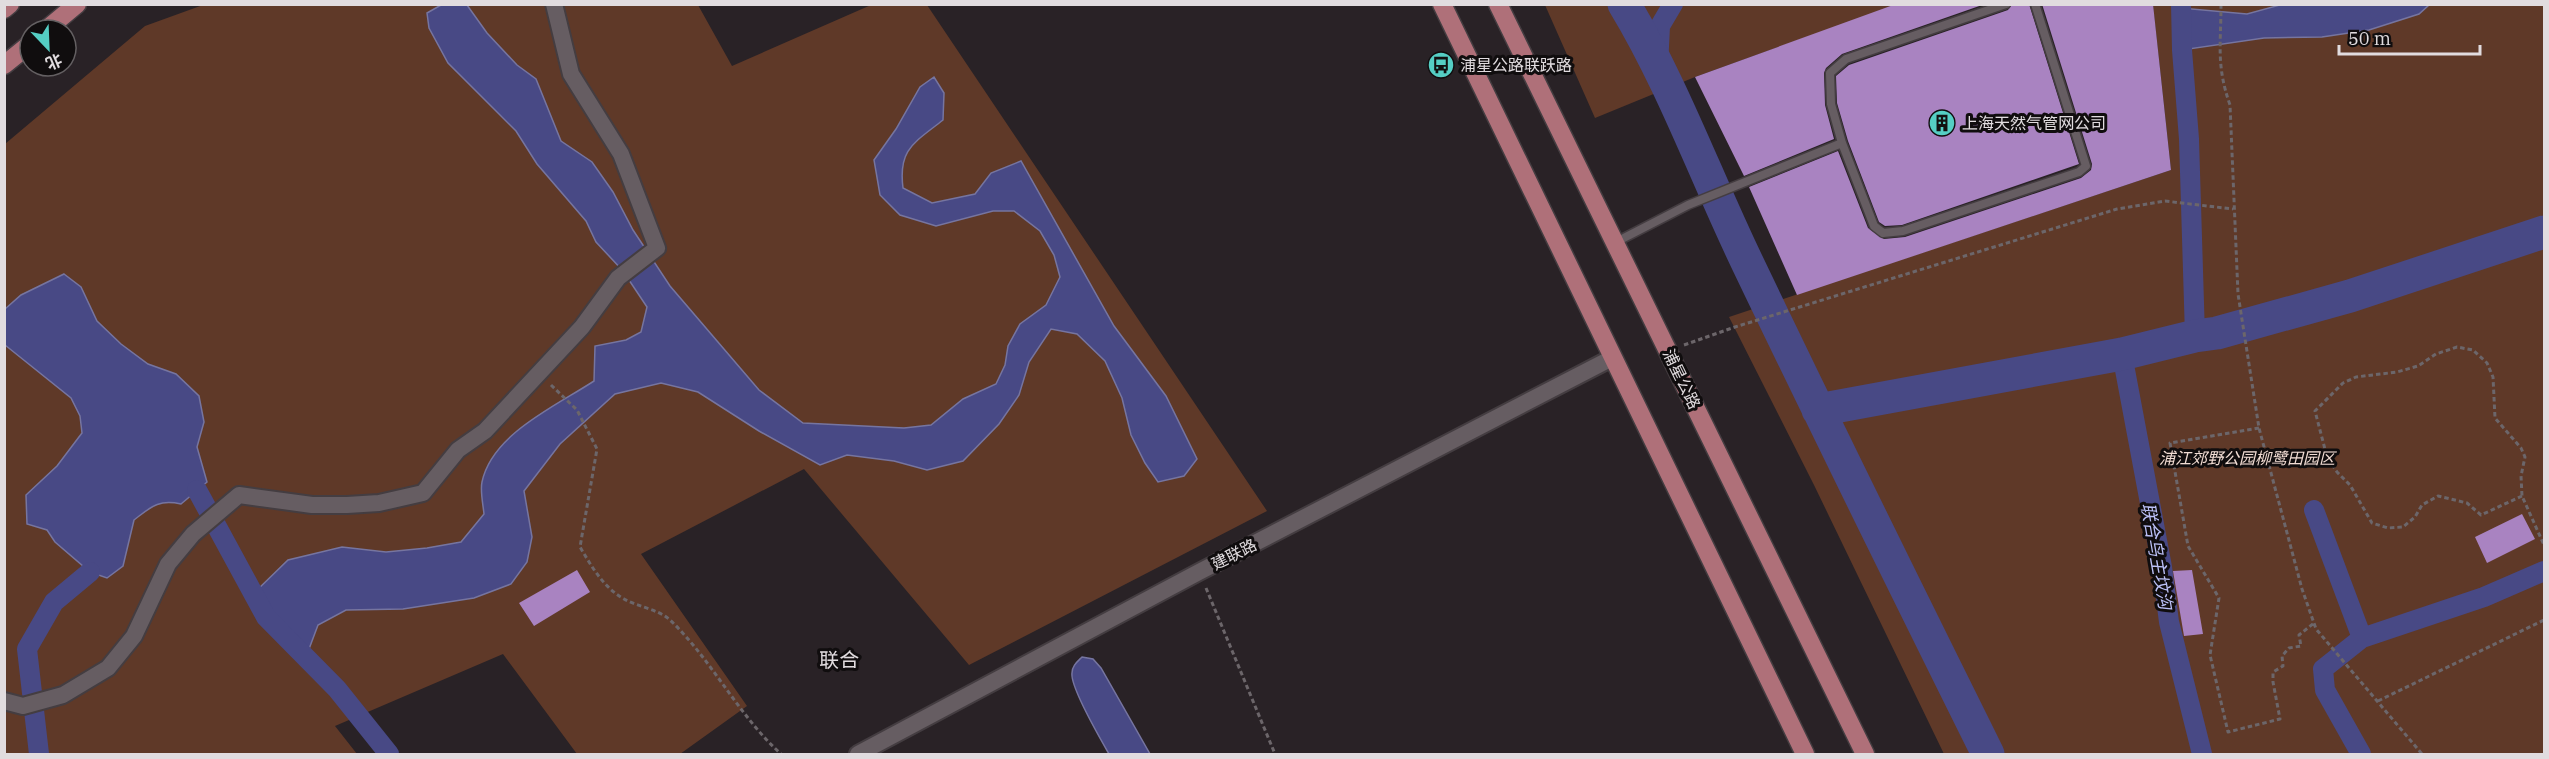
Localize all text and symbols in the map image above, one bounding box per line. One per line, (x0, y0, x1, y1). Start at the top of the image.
north arrow (18, 18, 78, 78)
scale bar (2339, 18, 2480, 56)
text: 50 m (2348, 27, 2391, 50)
text: 北 (43, 49, 65, 74)
bus stop icon: 浦星公路联跃路 (1426, 50, 1456, 80)
place label: 浦星公路联跃路 (1460, 55, 1572, 75)
building icon: 上海天然气管网公司 (1927, 108, 1957, 138)
place label: 上海天然气管网公司 (1962, 113, 2106, 133)
street label: 浦星公路 (1659, 346, 1705, 412)
park label: 浦江郊野公园柳鹭田园区 (2159, 448, 2337, 468)
water label: 联合鸟主坟沟 (2136, 501, 2178, 613)
street label: 建联路 (1208, 534, 1260, 574)
district label: 联合 (819, 646, 859, 673)

